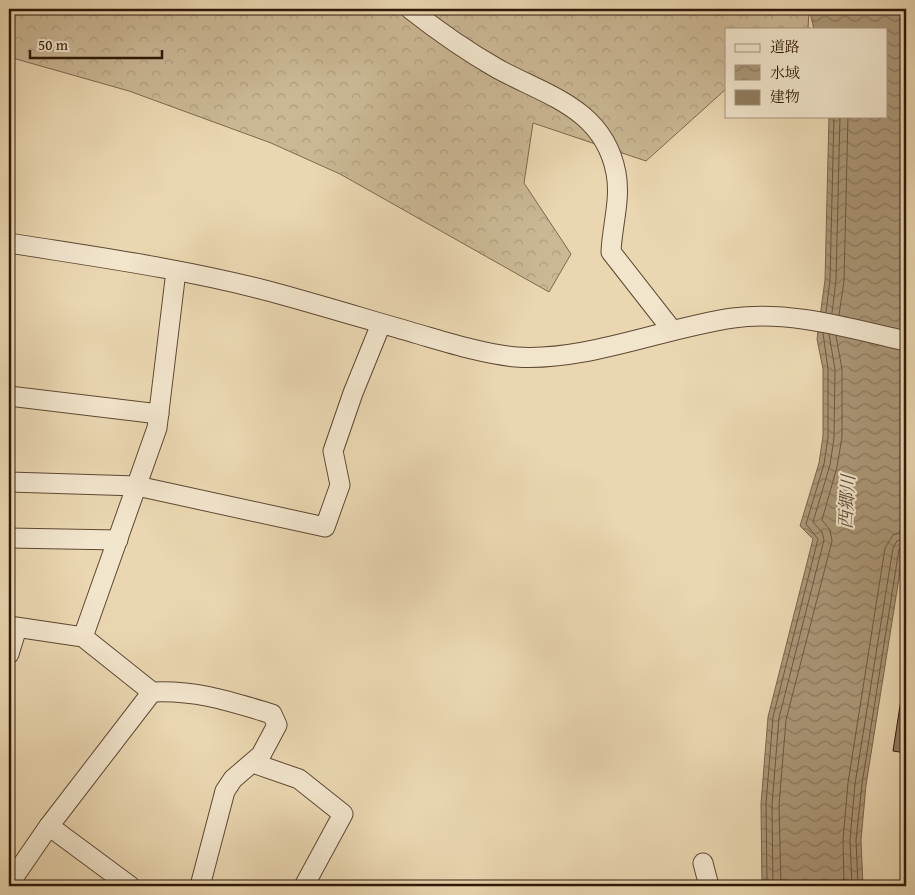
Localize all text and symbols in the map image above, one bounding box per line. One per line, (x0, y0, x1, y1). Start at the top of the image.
scale bar (30, 28, 162, 60)
legend (725, 28, 888, 118)
text: 50 m (38, 34, 69, 55)
text: 道路 (770, 36, 800, 57)
text: 水域 (770, 62, 800, 83)
text: 建物 (770, 86, 800, 107)
water label: 西郷川 (832, 472, 861, 530)

